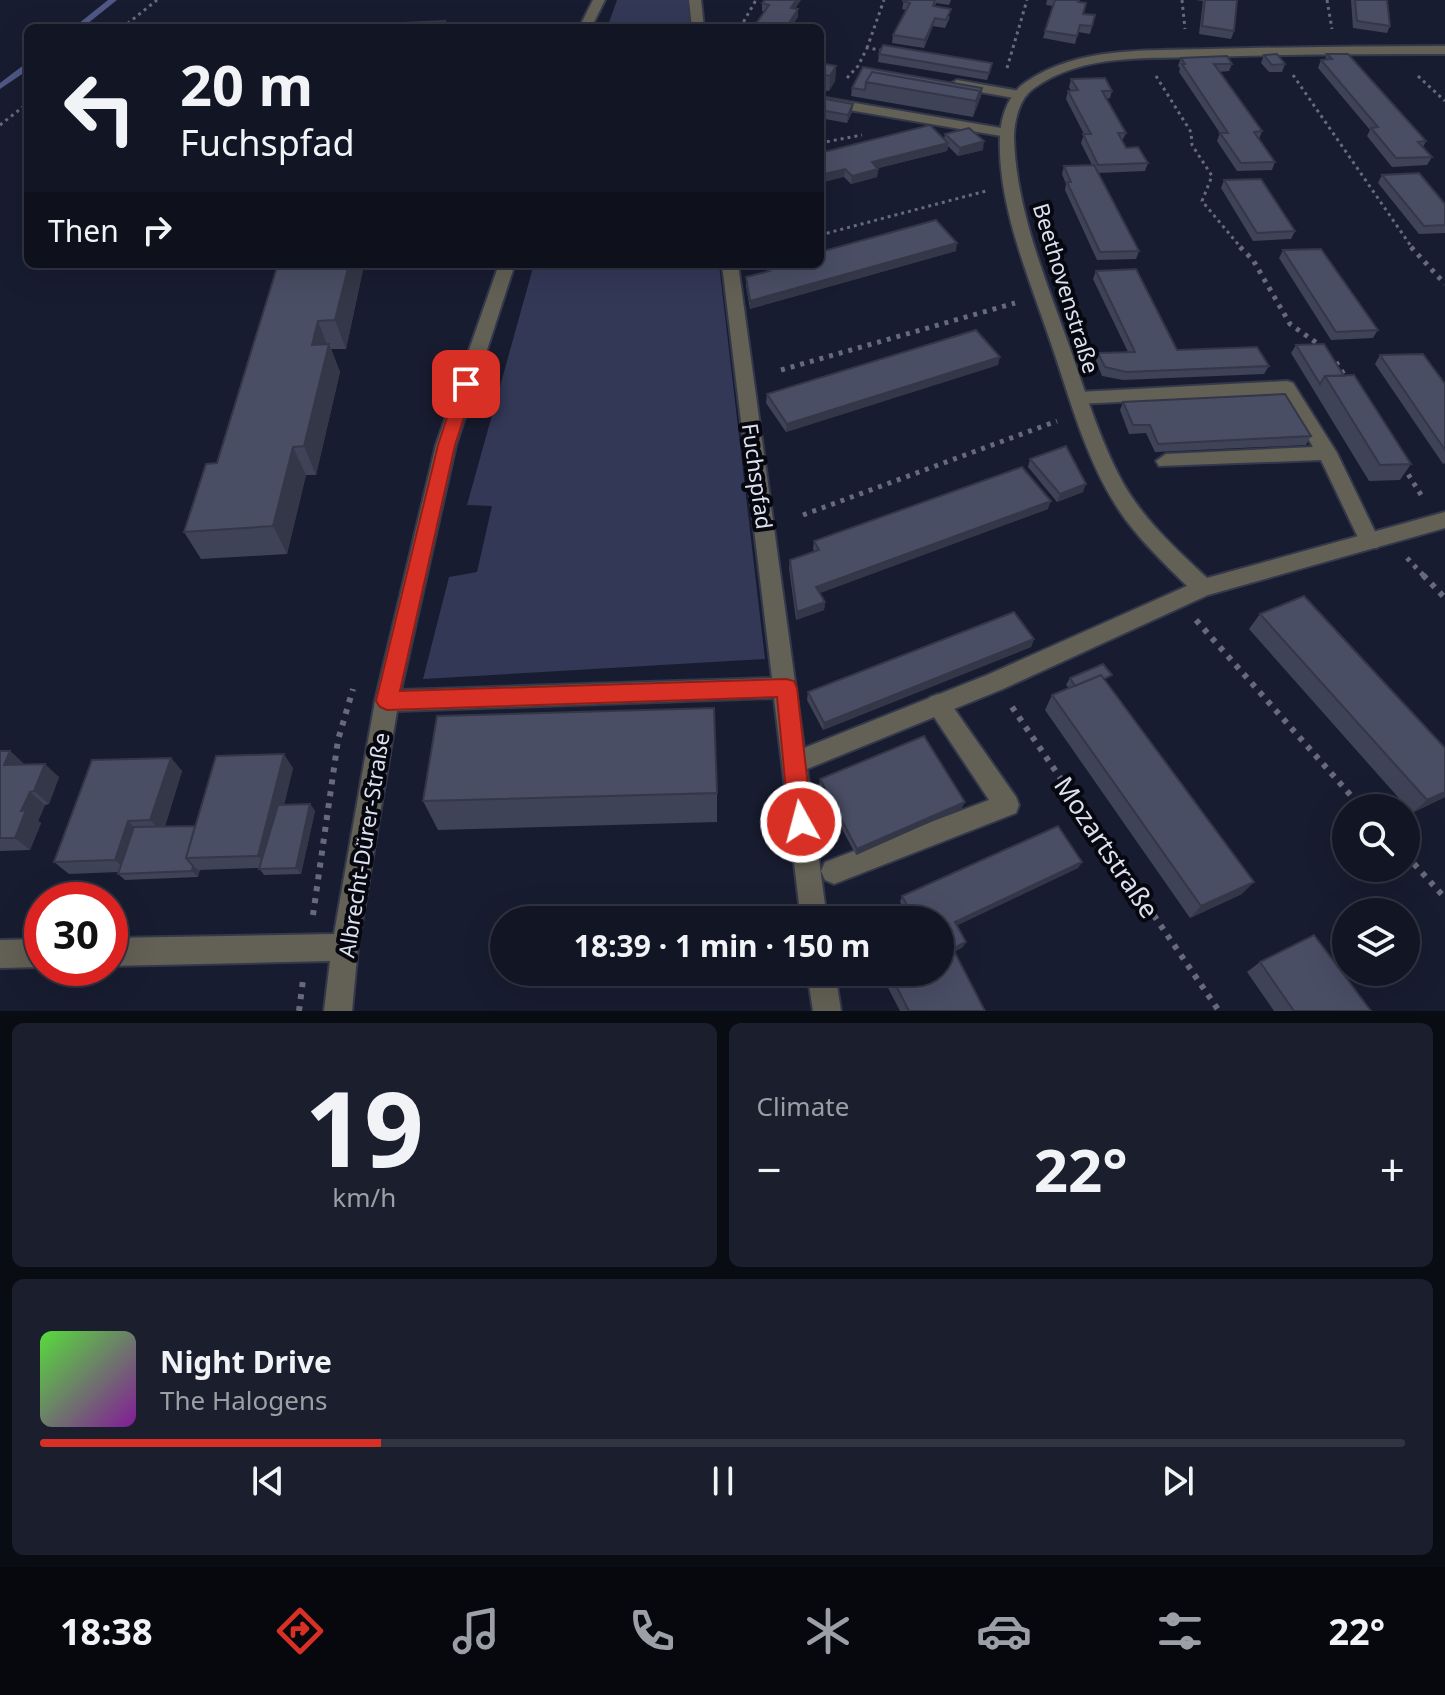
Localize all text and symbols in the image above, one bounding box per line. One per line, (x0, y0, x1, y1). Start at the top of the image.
text: 20 m (180, 46, 313, 122)
icon: left (48, 56, 152, 160)
text: Fuchspfad (180, 118, 355, 167)
street label: Beethovenstraße (1027, 199, 1107, 377)
icon: right (135, 208, 179, 252)
text: Then (48, 210, 119, 251)
pin (432, 350, 500, 418)
icon: arrive (444, 362, 488, 406)
street label: Fuchspfad (736, 421, 780, 531)
street label: Albrecht-Dürer-Straße (330, 730, 396, 960)
street label: Mozartstraße (1046, 769, 1168, 925)
position arrow (759, 780, 843, 864)
map controls (1332, 794, 1420, 986)
button: search (1332, 794, 1420, 882)
speed limit sign: 30 (24, 882, 128, 986)
button: layers (1332, 898, 1420, 986)
text: 18:39 · 1 min · 150 m (574, 925, 870, 966)
text: 19 (305, 1056, 424, 1197)
text: Climate (757, 1088, 849, 1124)
text: 22° (1034, 1128, 1128, 1210)
text: − (757, 1139, 782, 1199)
text: + (1380, 1139, 1405, 1199)
text: km/h (332, 1179, 396, 1215)
text: Night Drive (160, 1341, 332, 1382)
text: The Halogens (160, 1382, 327, 1418)
icon: previous (246, 1459, 290, 1503)
icon: pause (701, 1459, 745, 1503)
icon: next (1156, 1459, 1200, 1503)
icon: directions (272, 1603, 328, 1659)
icon: music (448, 1603, 504, 1659)
icon: phone (624, 1603, 680, 1659)
icon: climate (800, 1603, 856, 1659)
icon: car (976, 1603, 1032, 1659)
icon: filters (1152, 1603, 1208, 1659)
text: 18:38 (60, 1607, 152, 1656)
text: 22° (1328, 1607, 1385, 1656)

